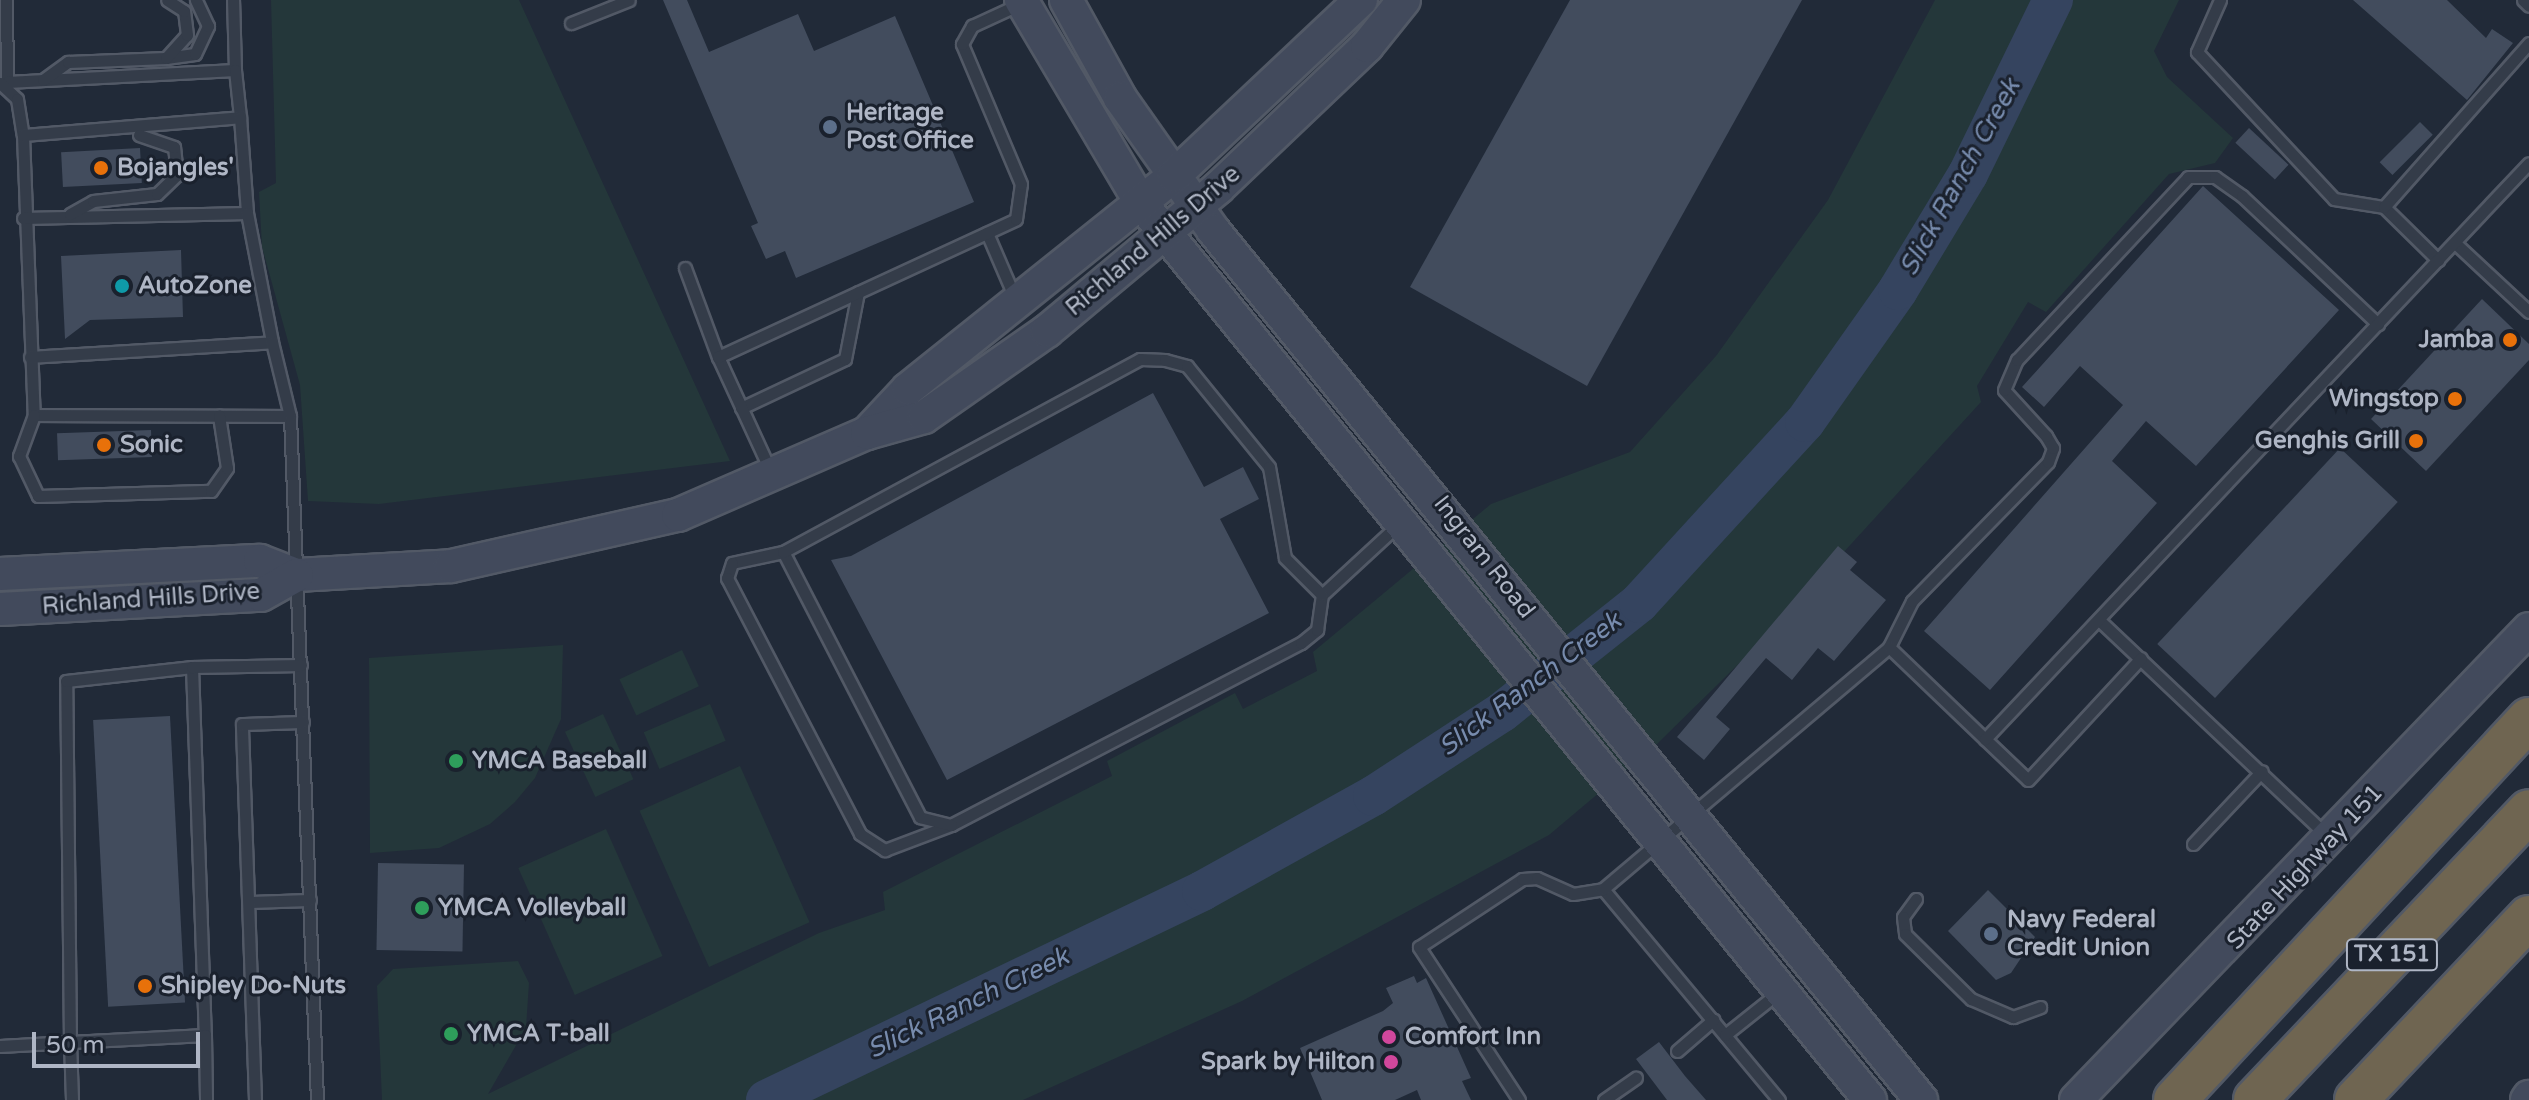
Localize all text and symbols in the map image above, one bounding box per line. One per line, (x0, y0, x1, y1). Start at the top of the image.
water label: Slick Ranch Creek (1893, 73, 2027, 281)
place label: Heritage Post Office (846, 99, 974, 155)
marker: Heritage Post Office (821, 118, 839, 136)
place label: Bojangles' (117, 154, 234, 182)
marker: Bojangles' (92, 159, 110, 177)
street label: Richland Hills Drive (1060, 160, 1246, 322)
place label: AutoZone (138, 272, 252, 300)
marker: AutoZone (113, 277, 131, 295)
place label: Jamba (2419, 326, 2494, 354)
marker: Jamba (2501, 331, 2519, 349)
place label: Wingstop (2329, 385, 2439, 413)
marker: Wingstop (2446, 390, 2464, 408)
place label: Genghis Grill (2255, 427, 2400, 455)
place label: Sonic (120, 431, 183, 459)
marker: Genghis Grill (2407, 432, 2425, 450)
marker: Sonic (95, 436, 113, 454)
street label: Ingram Road (1427, 490, 1541, 624)
street label: Richland Hills Drive (41, 577, 261, 621)
water label: Slick Ranch Creek (1433, 605, 1627, 763)
place label: YMCA Baseball (472, 747, 647, 775)
marker: YMCA Baseball (447, 752, 465, 770)
street label: State Highway 151 (2221, 778, 2389, 956)
place label: YMCA Volleyball (438, 894, 626, 922)
marker: YMCA Volleyball (413, 899, 431, 917)
place label: Navy Federal Credit Union (2007, 906, 2156, 962)
marker: Navy Federal Credit Union (1982, 925, 2000, 943)
road number: TX 151 (2344, 937, 2440, 973)
water label: Slick Ranch Creek (862, 941, 1074, 1065)
place label: Shipley Do-Nuts (161, 972, 346, 1000)
marker: Shipley Do-Nuts (136, 977, 154, 995)
scale bar (36, 1016, 204, 1066)
place label: YMCA T-ball (467, 1020, 610, 1048)
place label: Comfort Inn (1405, 1023, 1541, 1051)
marker: YMCA T-ball (442, 1025, 460, 1043)
marker: Comfort Inn (1380, 1028, 1398, 1046)
text: 50 m (46, 1031, 104, 1060)
place label: Spark by Hilton (1201, 1048, 1375, 1076)
marker: Spark by Hilton (1382, 1053, 1400, 1071)

